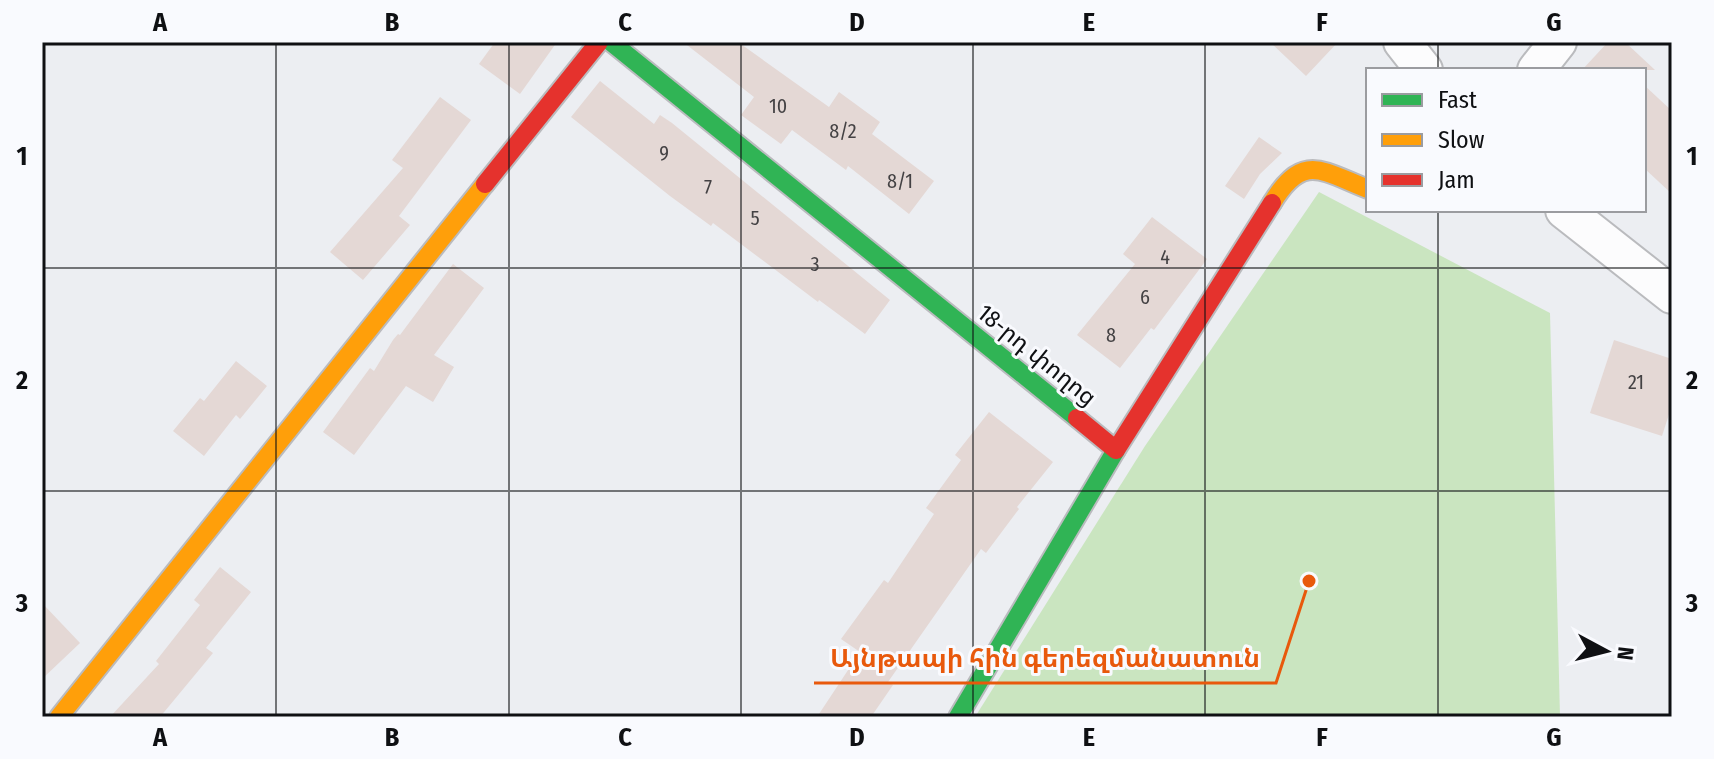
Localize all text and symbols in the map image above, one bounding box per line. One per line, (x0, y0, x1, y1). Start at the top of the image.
text: A (152, 7, 168, 38)
text: B (385, 7, 400, 38)
text: C (618, 7, 632, 38)
text: D (849, 7, 865, 38)
text: E (1083, 7, 1095, 38)
text: F (1316, 7, 1328, 38)
text: G (1546, 7, 1562, 38)
legend (1366, 68, 1646, 212)
text: Fast (1438, 86, 1477, 114)
house number: 10 (769, 94, 787, 118)
house number: 8/2 (829, 119, 857, 143)
text: Slow (1438, 126, 1485, 154)
text: 1 (17, 141, 28, 172)
house number: 9 (659, 141, 669, 165)
text: 1 (1687, 141, 1698, 172)
text: Jam (1438, 166, 1475, 194)
house number: 8/1 (887, 169, 913, 193)
house number: 7 (704, 175, 712, 199)
house number: 5 (750, 206, 760, 230)
house number: 4 (1160, 245, 1170, 269)
house number: 3 (810, 252, 820, 276)
house number: 6 (1140, 285, 1150, 309)
street label: 18-րդ փողոց (972, 299, 1102, 411)
house number: 8 (1106, 323, 1116, 347)
text: 2 (15, 365, 28, 396)
text: 2 (1685, 365, 1698, 396)
house number: 21 (1628, 370, 1644, 394)
text: 3 (15, 588, 28, 619)
text: 3 (1685, 588, 1698, 619)
north arrow (1566, 611, 1646, 691)
callout: Այնթապի հին գերեզմանատուն (814, 633, 1276, 683)
text: Այնթապի հին գերեզմանատուն (830, 643, 1260, 674)
text: N (1611, 645, 1640, 662)
text: A (152, 722, 168, 753)
text: B (385, 722, 400, 753)
text: C (618, 722, 632, 753)
text: D (849, 722, 865, 753)
text: E (1083, 722, 1095, 753)
text: F (1316, 722, 1328, 753)
text: G (1546, 722, 1562, 753)

